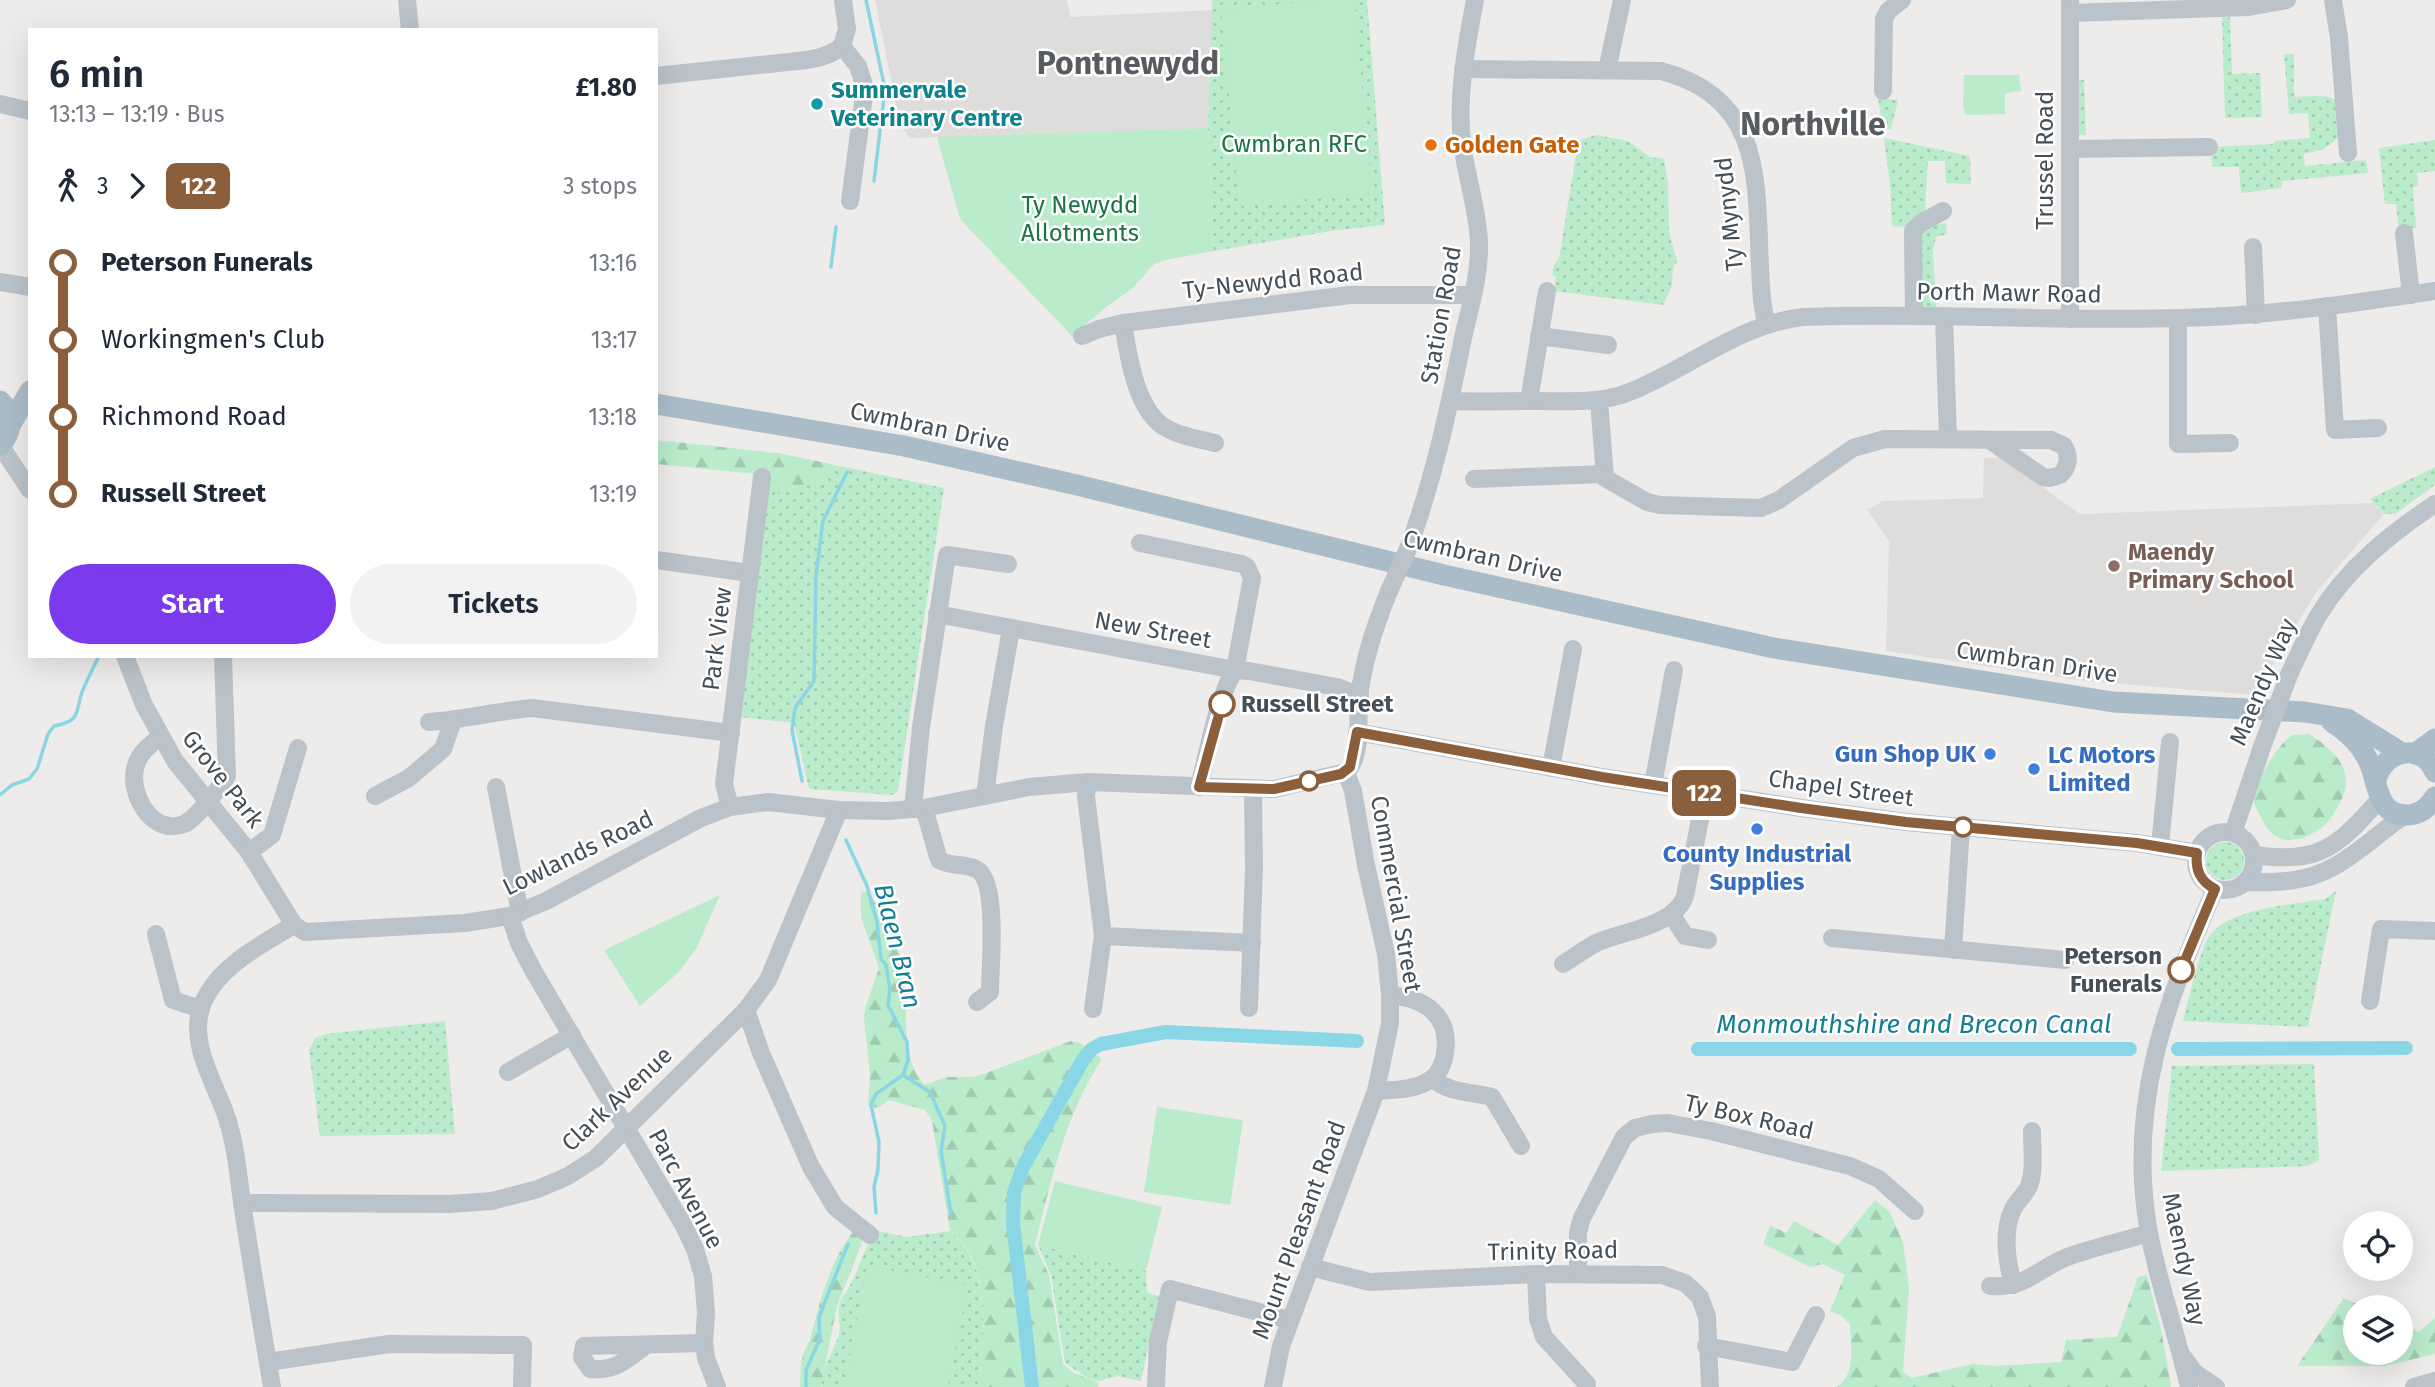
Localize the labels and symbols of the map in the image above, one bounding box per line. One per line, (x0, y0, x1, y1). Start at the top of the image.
district label: Pontnewydd (1037, 44, 1219, 82)
place label: Summervale Veterinary Centre (830, 76, 1022, 132)
street label: Trussel Road (2031, 91, 2059, 229)
marker: Summervale Veterinary Centre (809, 96, 825, 112)
district label: Northville (1740, 105, 1886, 143)
park label: Cwmbran RFC (1221, 130, 1367, 158)
place label: Golden Gate (1445, 131, 1579, 159)
marker: Golden Gate (1423, 137, 1439, 153)
street label: Ty Mynydd (1709, 156, 1749, 272)
park label: Ty Newydd Allotments (1021, 191, 1139, 247)
street label: Station Road (1415, 244, 1467, 386)
street label: Ty-Newydd Road (1181, 258, 1365, 304)
street label: Porth Mawr Road (1916, 277, 2102, 309)
street label: Cwmbran Drive (847, 396, 1013, 458)
street label: Cwmbran Drive (1400, 524, 1566, 588)
place label: Maendy Primary School (2128, 538, 2295, 594)
marker: Maendy Primary School (2106, 558, 2122, 574)
street label: Park View (697, 586, 737, 692)
street label: New Street (1092, 606, 1214, 654)
street label: Maendy Way (2224, 614, 2302, 750)
street label: Cwmbran Drive (1954, 635, 2120, 689)
place label: Russell Street (1241, 690, 1394, 718)
marker: Russell Street (1209, 691, 1235, 717)
street label: Grove Park (176, 725, 270, 834)
place label: Gun Shop UK (1835, 740, 1977, 768)
place label: LC Motors Limited (2048, 741, 2156, 797)
marker: Gun Shop UK (1982, 746, 1998, 762)
marker: LC Motors Limited (2026, 761, 2042, 777)
street label: Chapel Street (1767, 764, 1916, 812)
line badge: 122 (1664, 770, 1744, 816)
unlabelled marker (1299, 771, 1319, 791)
street label: Commercial Street (1365, 793, 1427, 995)
street label: Lowlands Road (498, 804, 658, 902)
unlabelled marker (1953, 817, 1973, 837)
marker: County Industrial Supplies (1749, 821, 1765, 837)
place label: County Industrial Supplies (1663, 840, 1852, 896)
water label: Blaen Bran (867, 880, 928, 1012)
place label: Peterson Funerals (2064, 942, 2162, 998)
marker: Peterson Funerals (2168, 957, 2194, 983)
water label: Monmouthshire and Brecon Canal (1717, 1009, 2111, 1040)
street label: Clark Avenue (556, 1041, 678, 1157)
street label: Ty Box Road (1682, 1089, 1816, 1145)
street label: Mount Pleasant Road (1246, 1117, 1352, 1343)
street label: Parc Avenue (643, 1124, 729, 1254)
street label: Maendy Way (2156, 1190, 2212, 1328)
street label: Trinity Road (1487, 1236, 1619, 1266)

